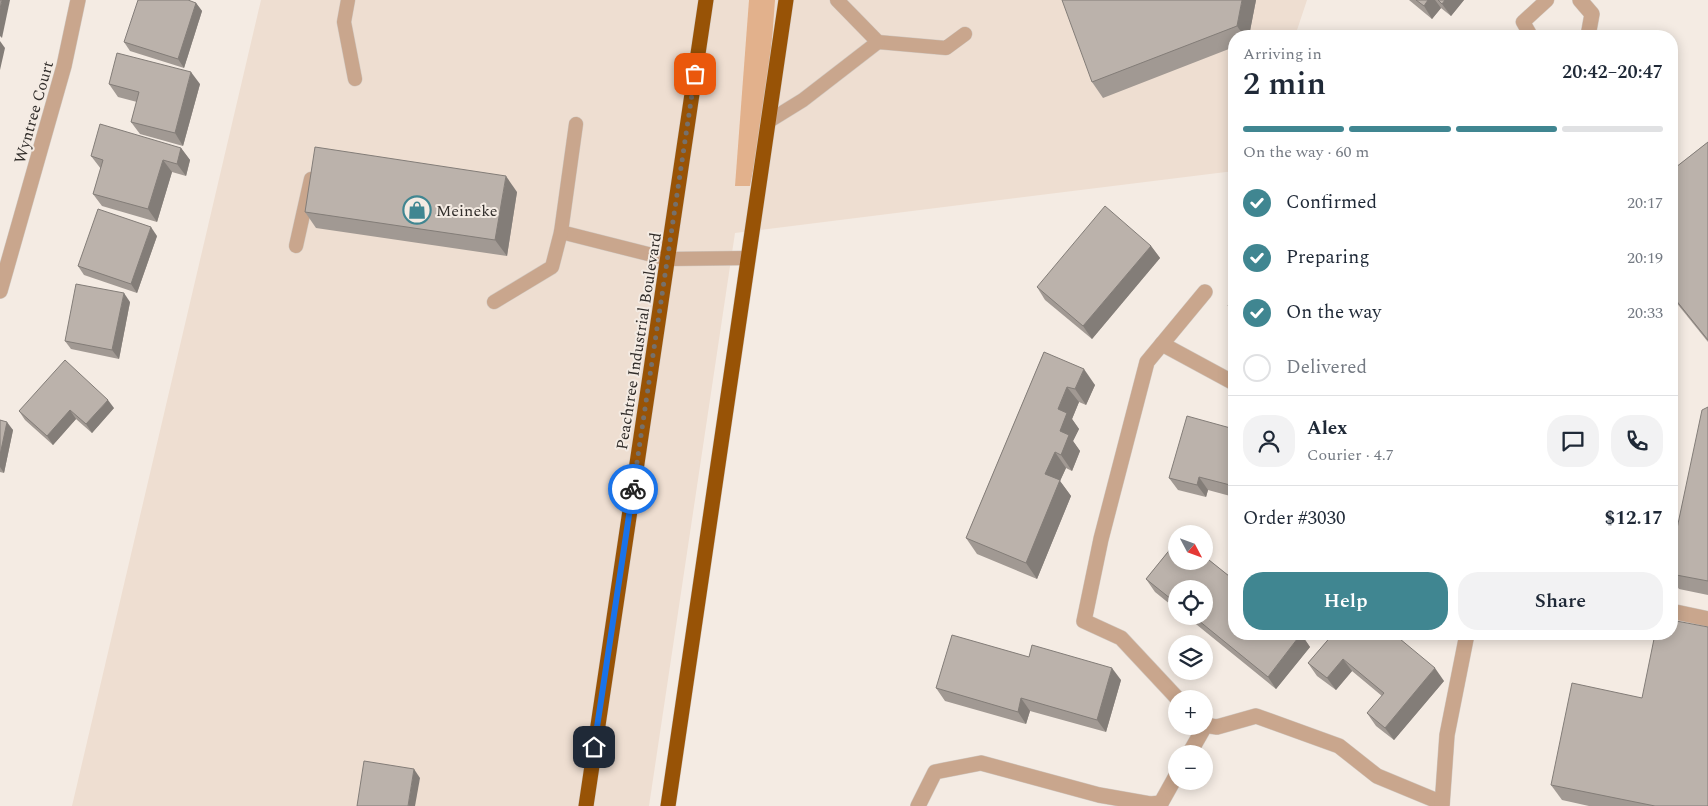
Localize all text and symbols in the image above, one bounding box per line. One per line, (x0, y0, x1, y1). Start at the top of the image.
text: Arriving in (1243, 42, 1322, 66)
pin (674, 53, 716, 95)
street label: Wyntree Court (8, 58, 60, 166)
text: 20:42–20:47 (1562, 58, 1663, 87)
icon: bag (681, 60, 709, 88)
text: 2 min (1243, 60, 1326, 109)
text: On the way · 60 m (1243, 140, 1369, 164)
text: Confirmed (1286, 188, 1377, 217)
icon: check (1243, 189, 1271, 217)
text: 20:17 (1627, 191, 1663, 215)
shop icon: Meineke (402, 195, 432, 225)
place label: Meineke (436, 199, 498, 223)
street label: Peachtree Industrial Boulevard (610, 231, 668, 451)
text: Preparing (1286, 243, 1370, 272)
icon: check (1243, 244, 1271, 272)
text: 20:19 (1627, 246, 1663, 270)
text: On the way (1286, 298, 1382, 327)
icon: check (1243, 299, 1271, 327)
text: 20:33 (1627, 301, 1663, 325)
text: Delivered (1286, 353, 1367, 382)
text: Alex (1307, 414, 1348, 443)
button: person (1243, 415, 1295, 467)
button: chat (1547, 415, 1599, 467)
button: phone (1611, 415, 1663, 467)
text: Courier · 4.7 (1307, 443, 1394, 467)
courier (608, 464, 658, 514)
icon: bike (619, 475, 647, 503)
text: Order #3030 (1243, 504, 1346, 533)
text: $12.17 (1605, 504, 1663, 533)
north arrow (1168, 525, 1212, 570)
map controls (1168, 525, 1213, 790)
button: Help (1243, 572, 1448, 630)
button: Share (1458, 572, 1663, 630)
button: locate (1168, 580, 1213, 625)
button: layers (1168, 635, 1213, 680)
button: + (1168, 690, 1213, 735)
pin (573, 726, 615, 768)
icon: home (580, 733, 608, 761)
button: − (1168, 745, 1213, 790)

